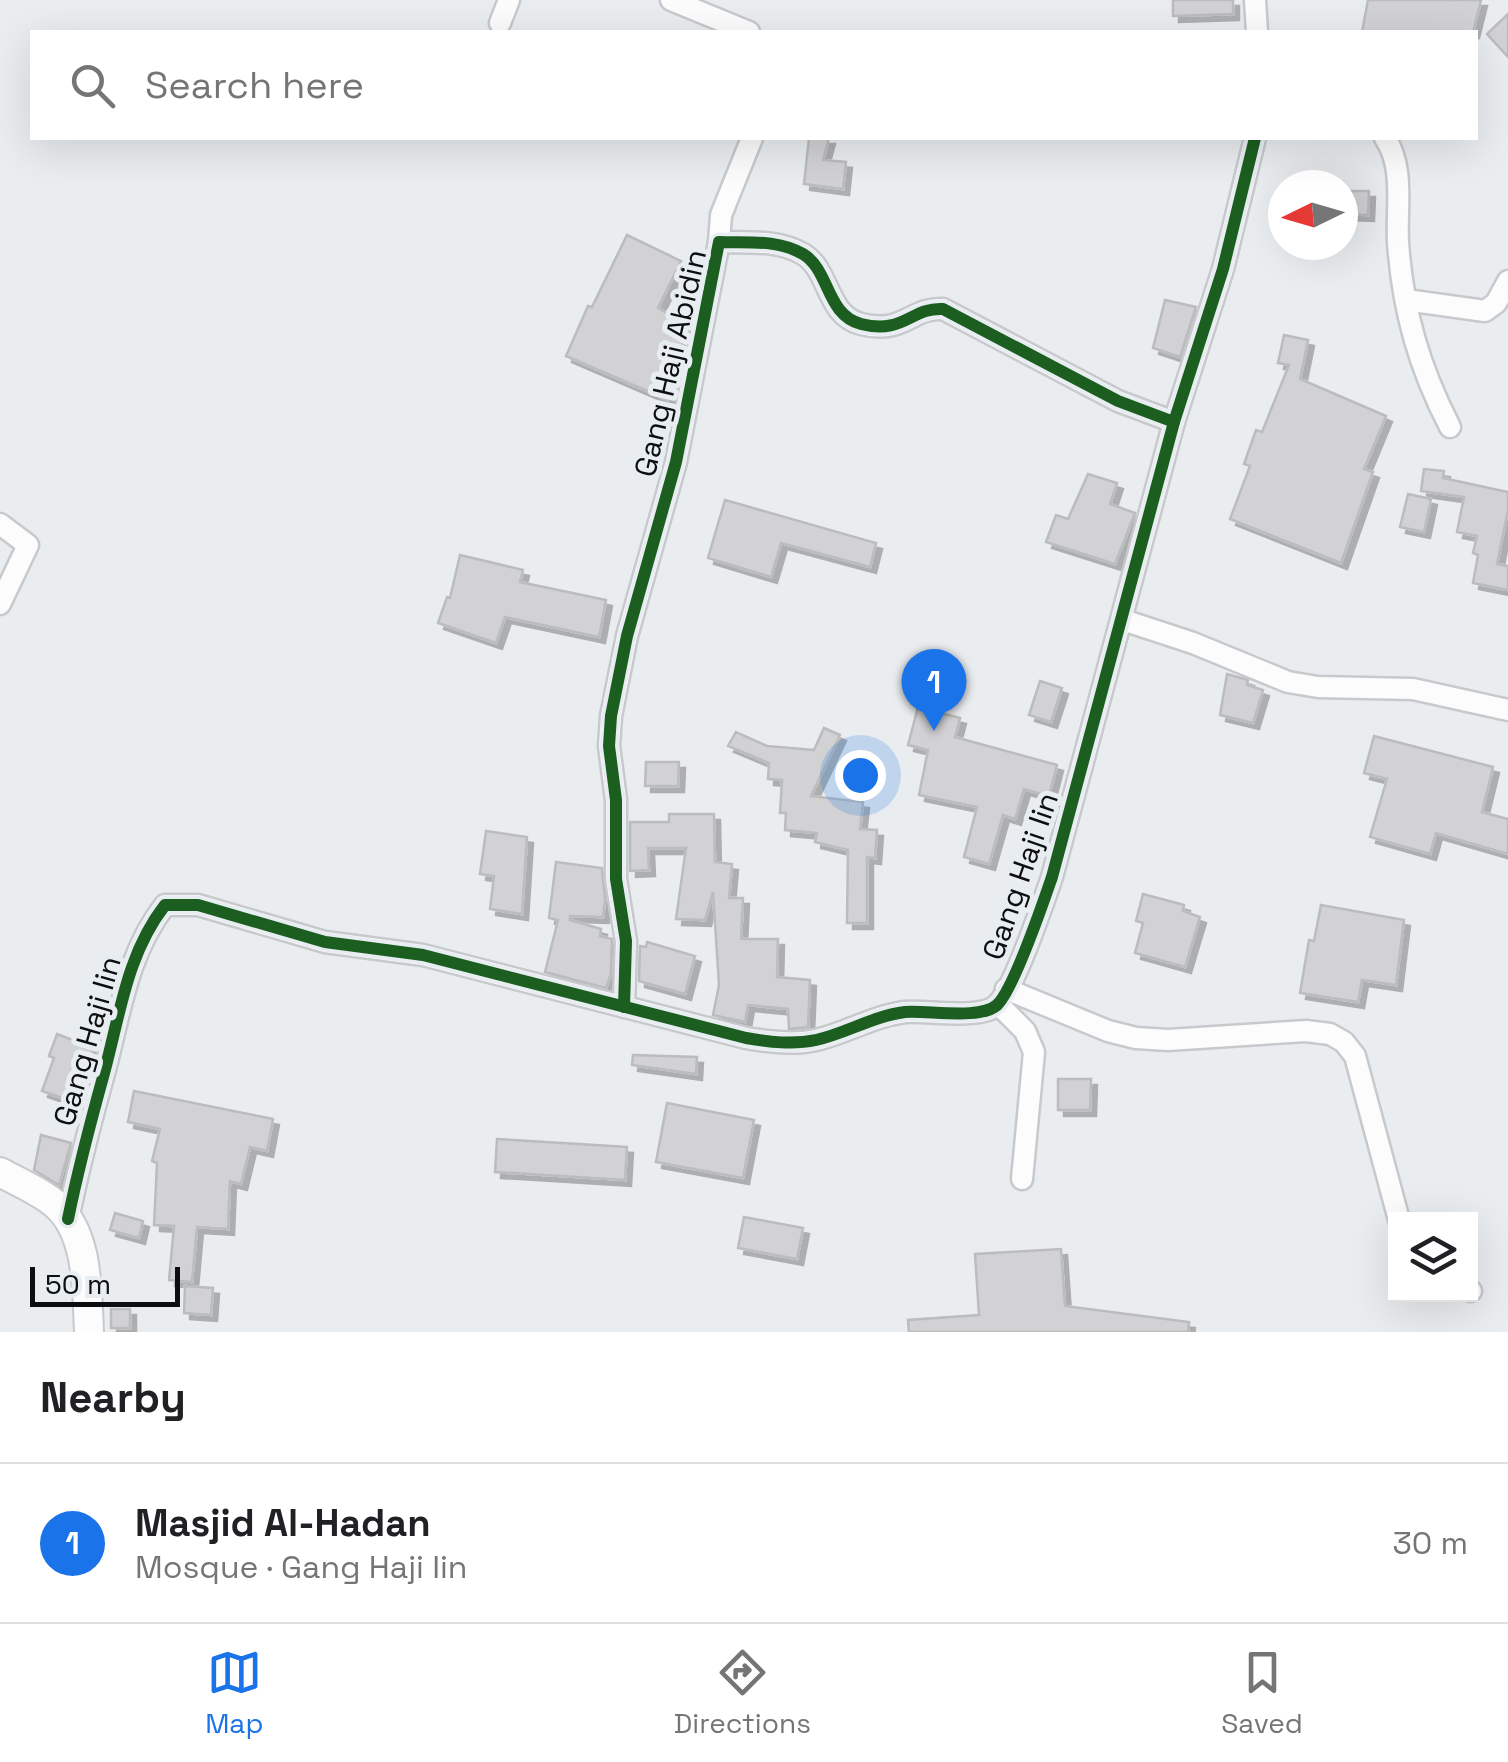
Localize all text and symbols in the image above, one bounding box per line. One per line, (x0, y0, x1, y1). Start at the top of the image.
search box (30, 30, 1478, 140)
icon: search (65, 58, 120, 113)
text: Search here (145, 61, 364, 109)
north arrow (1268, 170, 1358, 260)
street label: Gang Haji Abidin (625, 246, 715, 480)
pin: 1 (902, 648, 966, 731)
your location (835, 750, 886, 801)
street label: Gang Haji Iin (973, 787, 1067, 965)
street label: Gang Haji Iin (44, 952, 130, 1130)
map controls (1388, 1212, 1478, 1302)
button: layers (1388, 1212, 1478, 1302)
scale bar (30, 1262, 180, 1306)
text: 50 m (45, 1266, 111, 1302)
text: Nearby (40, 1371, 186, 1424)
text: Masjid Al-Hadan (135, 1499, 431, 1547)
text: 1 (65, 1523, 80, 1563)
text: 30 m (1392, 1523, 1468, 1563)
text: Mosque · Gang Haji Iin (135, 1547, 467, 1587)
tab: Map (205, 1645, 263, 1741)
tab: Directions (674, 1645, 811, 1741)
tab: Saved (1221, 1645, 1303, 1741)

